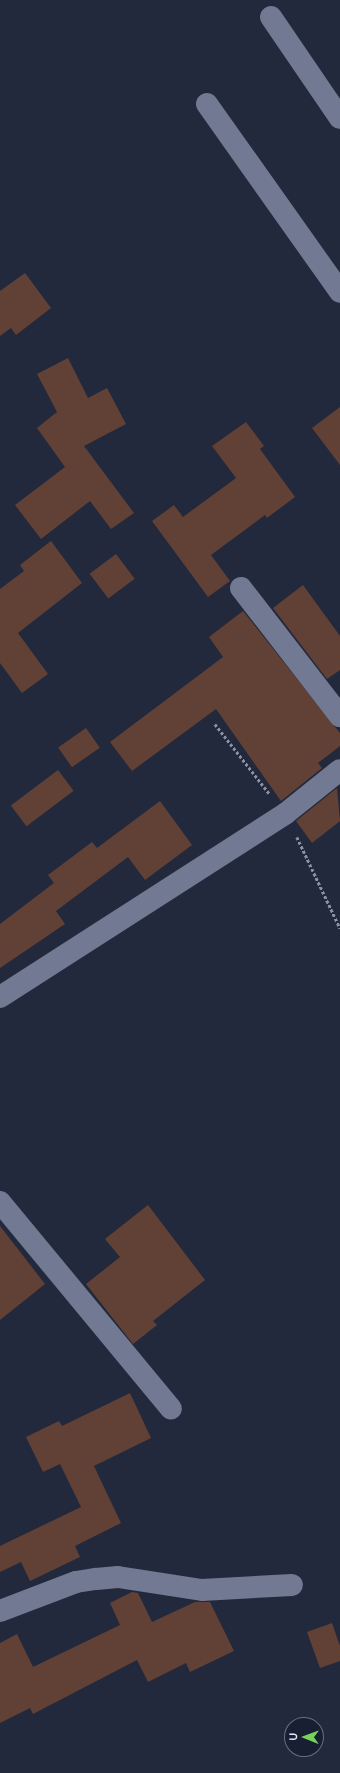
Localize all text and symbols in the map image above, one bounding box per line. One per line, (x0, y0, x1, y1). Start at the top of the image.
north arrow (284, 1717, 324, 1757)
text: U (286, 1733, 300, 1741)

